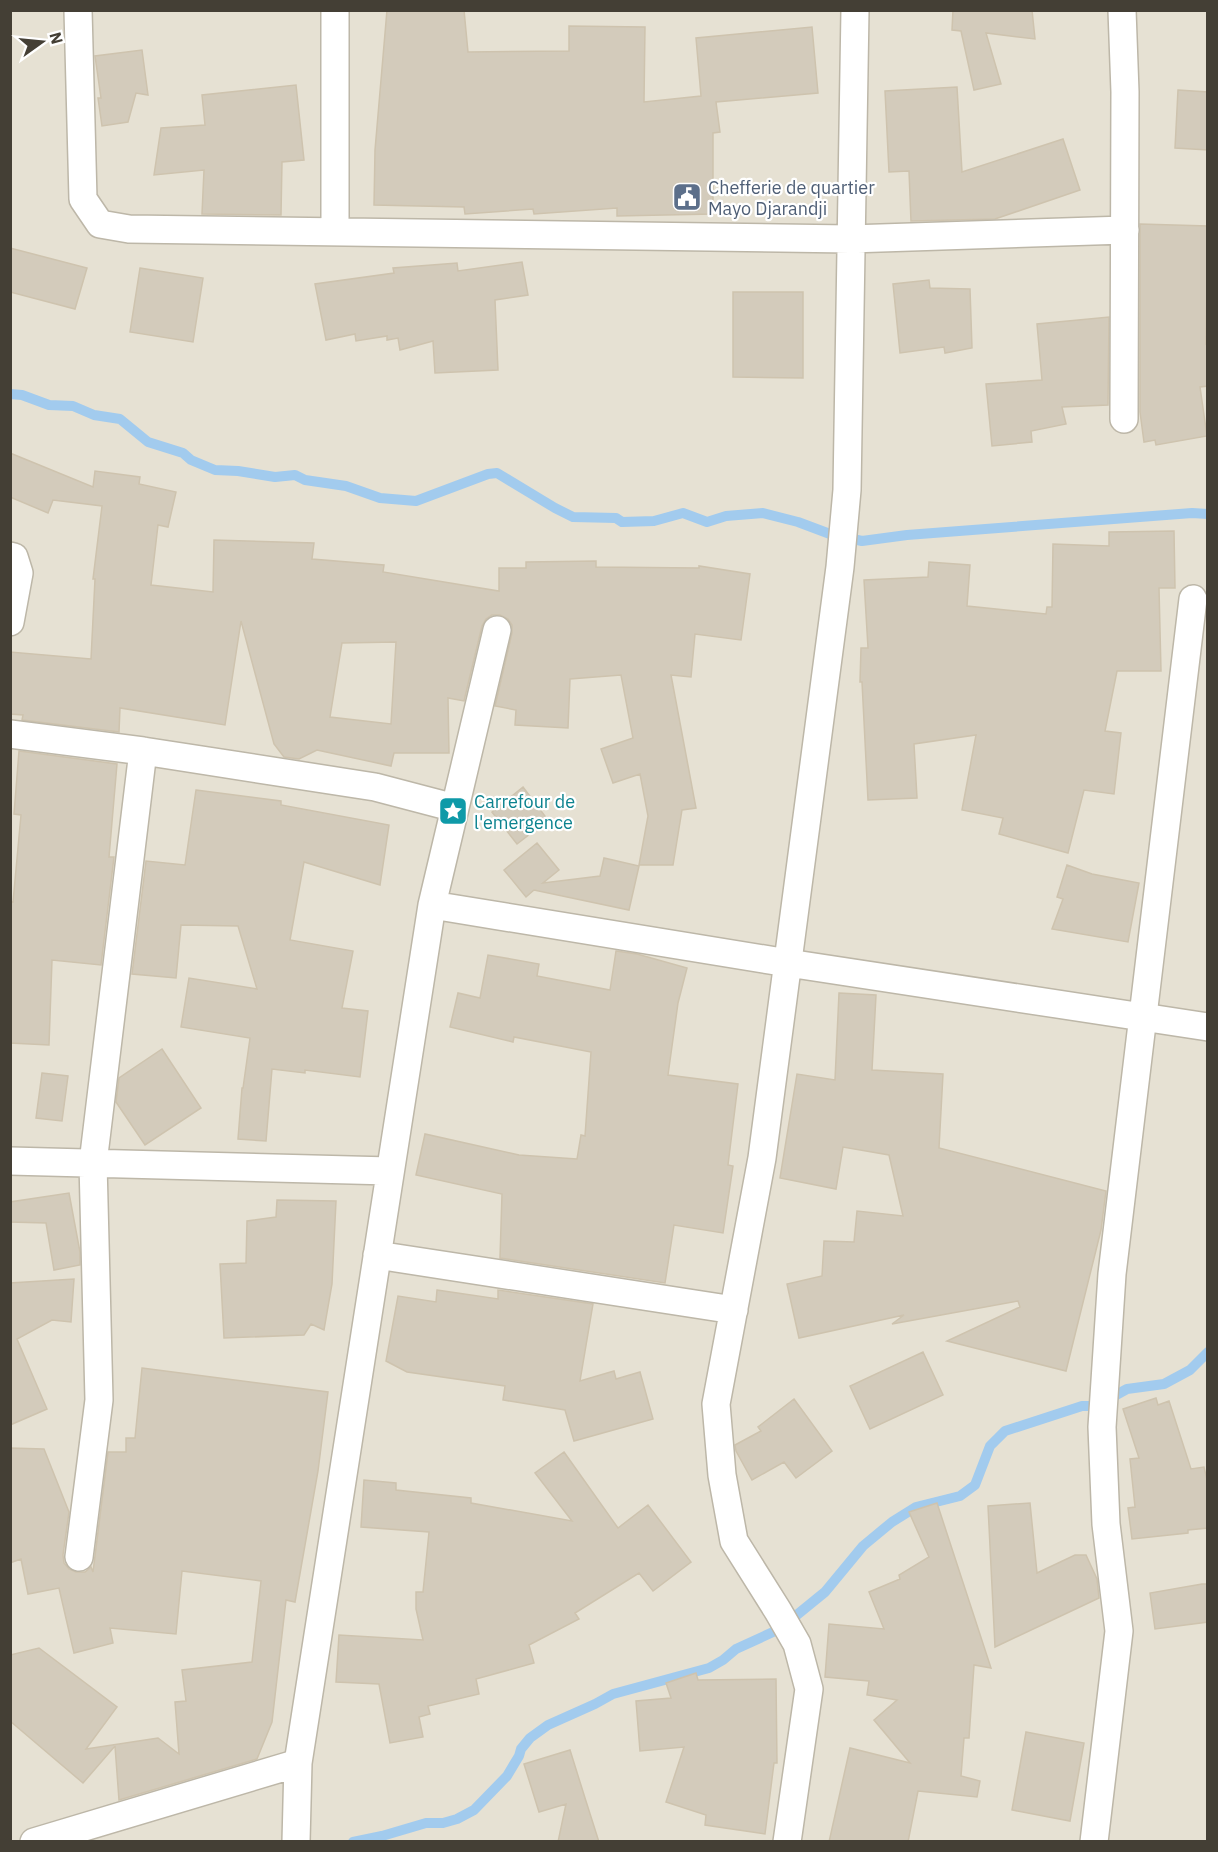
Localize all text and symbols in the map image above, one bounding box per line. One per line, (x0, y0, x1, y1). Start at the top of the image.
north arrow (12, 12, 72, 72)
text: N (45, 30, 68, 46)
place label: Chefferie de quartier Mayo Djarandji (708, 176, 875, 220)
public building icon: Chefferie de quartier Mayo Djarandji (671, 181, 703, 213)
place label: Carrefour de l'emergence (474, 790, 575, 834)
place icon: Carrefour de l'emergence (437, 795, 469, 827)

